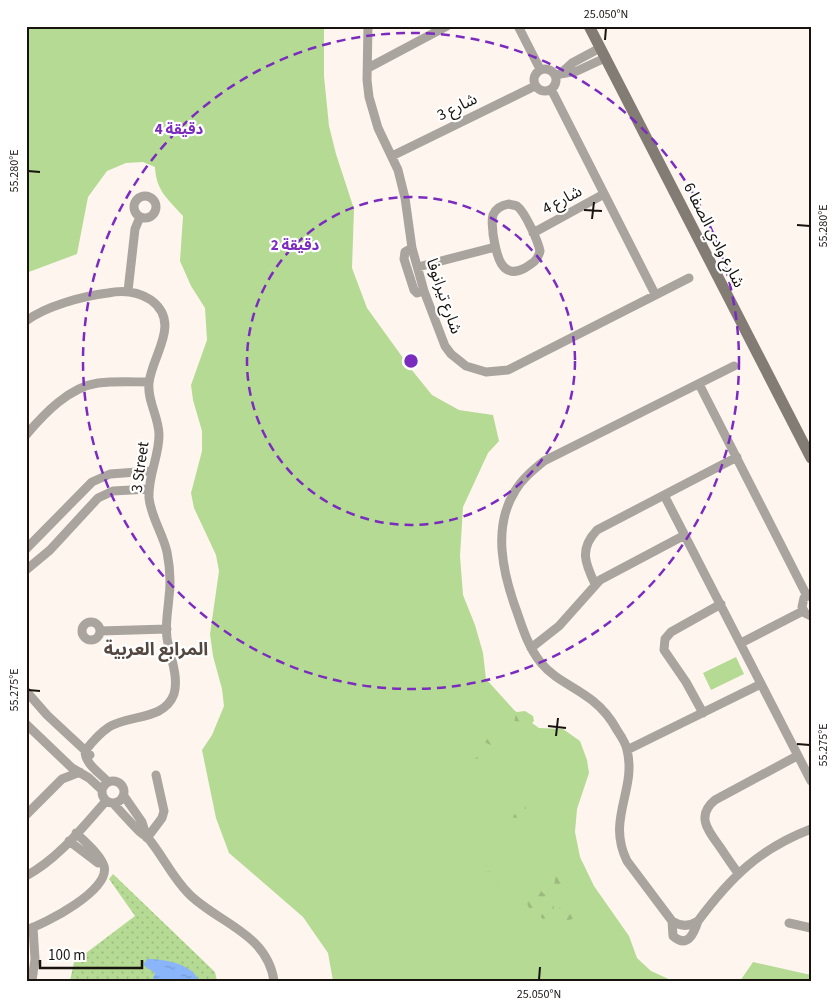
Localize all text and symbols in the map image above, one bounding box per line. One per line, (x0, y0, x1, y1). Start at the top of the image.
text: 25.050°N (584, 6, 628, 23)
street label: شارع 3 (433, 88, 481, 127)
text: 4 دقيقة (155, 119, 204, 140)
text: 55.280°E (6, 149, 23, 193)
street label: شارع وادي الصفا 6 (677, 179, 750, 292)
street label: شارع 4 (538, 180, 586, 221)
text: 55.280°E (815, 204, 832, 248)
text: 2 دقيقة (271, 235, 320, 256)
street label: شارع تيرانوفا (420, 255, 467, 337)
centre of rings (402, 352, 420, 370)
street label: 3 Street (126, 440, 155, 494)
district label: المرابع العربية (104, 637, 208, 662)
text: 55.275°E (6, 668, 23, 712)
text: 55.275°E (815, 723, 832, 767)
scale bar (40, 937, 142, 969)
text: 100 m (48, 945, 86, 966)
text: 25.050°N (517, 986, 561, 1003)

